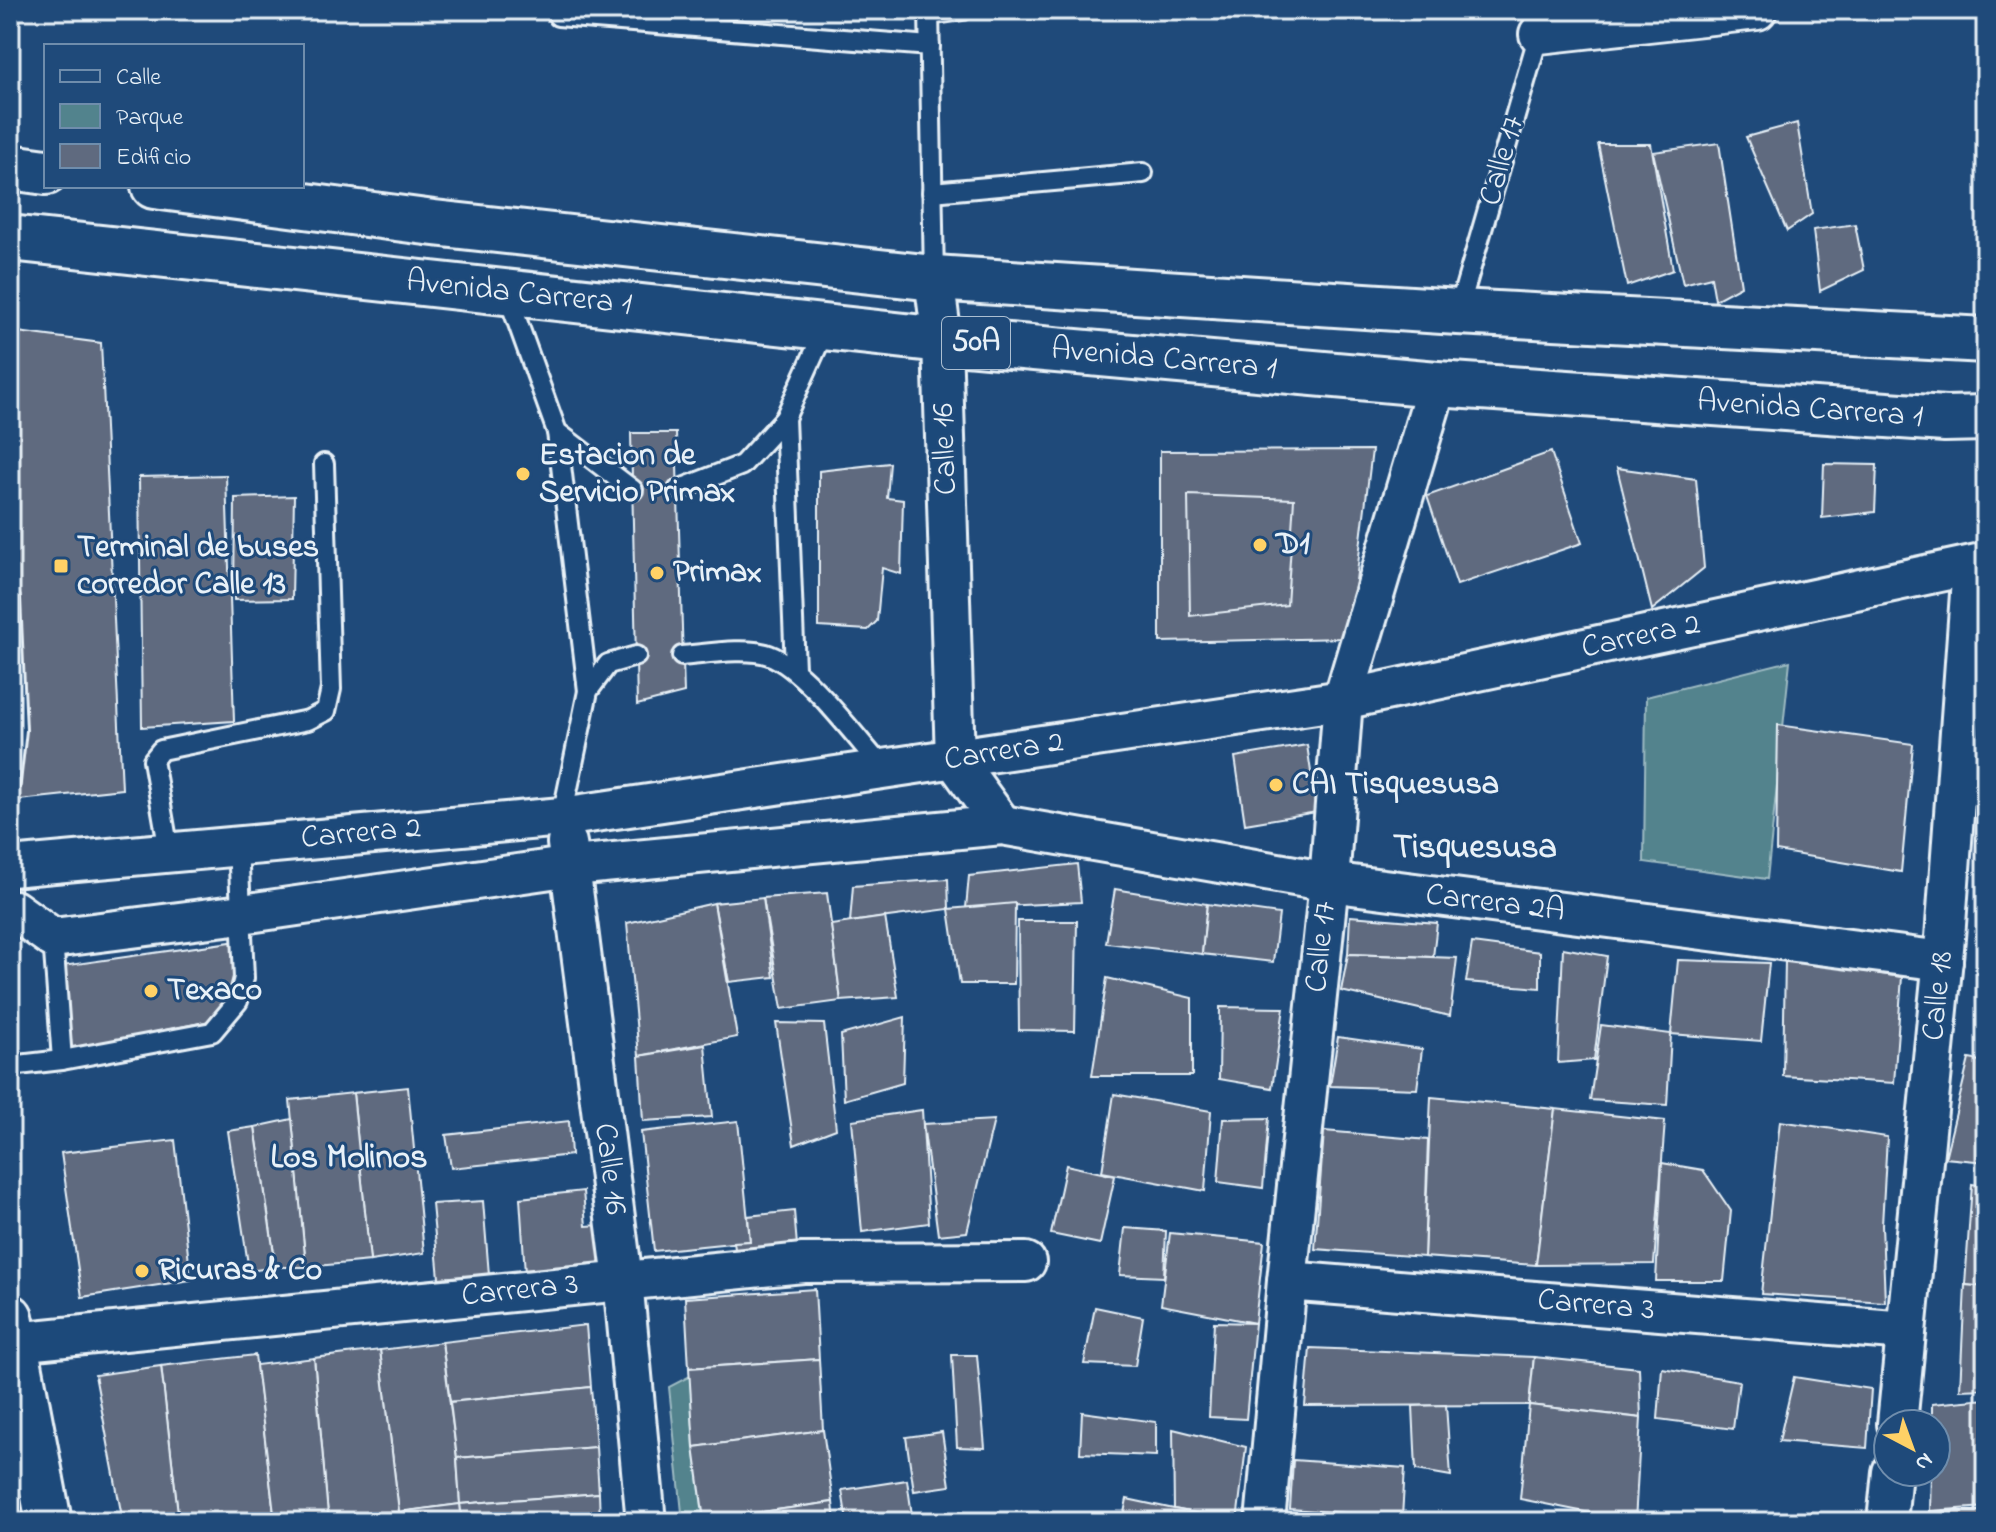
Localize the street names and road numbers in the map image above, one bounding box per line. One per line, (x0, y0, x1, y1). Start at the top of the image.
street label: Calle 17 (1468, 111, 1538, 211)
street label: Avenida Carrera 1 (404, 259, 634, 329)
road number: 50A (942, 317, 1010, 369)
street label: Avenida Carrera 1 (1049, 327, 1279, 393)
street label: Avenida Carrera 1 (1695, 379, 1925, 441)
street label: Calle 16 (921, 402, 971, 496)
street label: Carrera 2 (1577, 602, 1705, 672)
street label: Carrera 2 (941, 719, 1067, 785)
street label: Carrera 2 (299, 805, 423, 863)
street label: Carrera 2A (1423, 872, 1567, 936)
street label: Calle 17 (1294, 899, 1350, 995)
street label: Calle 18 (1911, 949, 1967, 1043)
street label: Calle 16 (580, 1120, 638, 1218)
street label: Carrera 3 (459, 1261, 581, 1321)
street label: Carrera 3 (1535, 1277, 1657, 1335)

